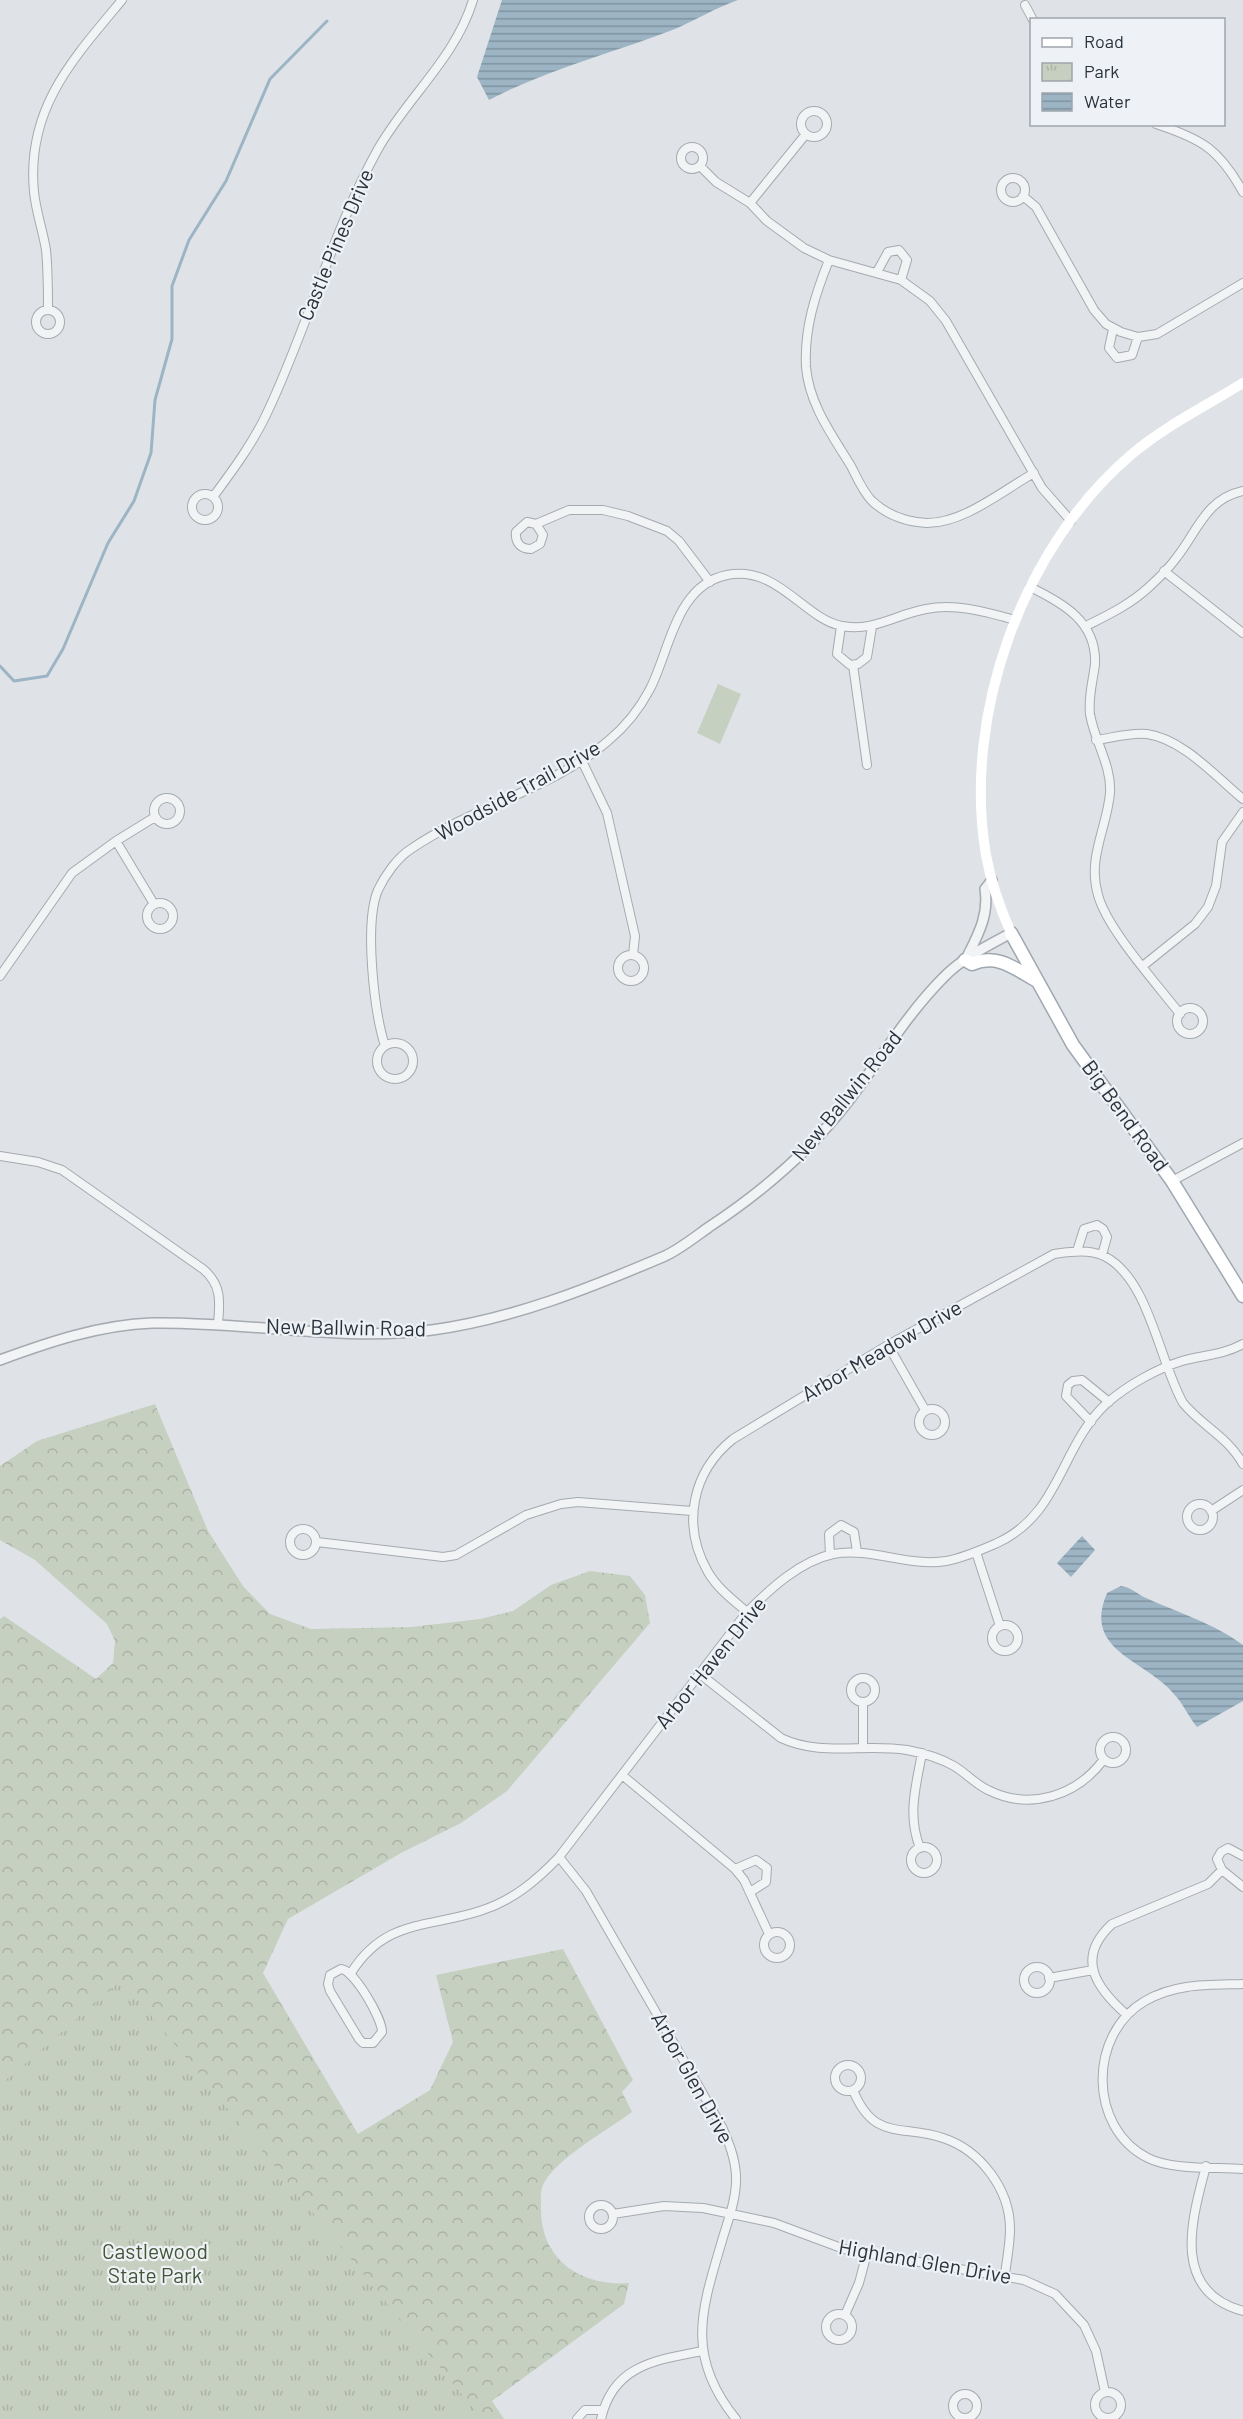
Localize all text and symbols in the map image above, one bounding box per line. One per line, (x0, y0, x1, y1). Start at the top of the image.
legend (1030, 18, 1225, 126)
text: Road (1084, 30, 1124, 52)
text: Park (1084, 60, 1119, 82)
text: Water (1084, 90, 1131, 112)
street label: Castle Pines Drive (291, 165, 378, 324)
street label: Woodside Trail Drive (431, 734, 604, 845)
street label: New Ballwin Road (786, 1025, 906, 1165)
street label: Big Bend Road (1077, 1055, 1175, 1176)
street label: Arbor Meadow Drive (797, 1294, 966, 1406)
street label: New Ballwin Road (266, 1313, 426, 1340)
street label: Arbor Haven Drive (649, 1591, 771, 1733)
street label: Arbor Glen Drive (647, 2007, 740, 2147)
street label: Highland Glen Drive (837, 2233, 1014, 2288)
park label: Castlewood State Park (102, 2238, 208, 2287)

